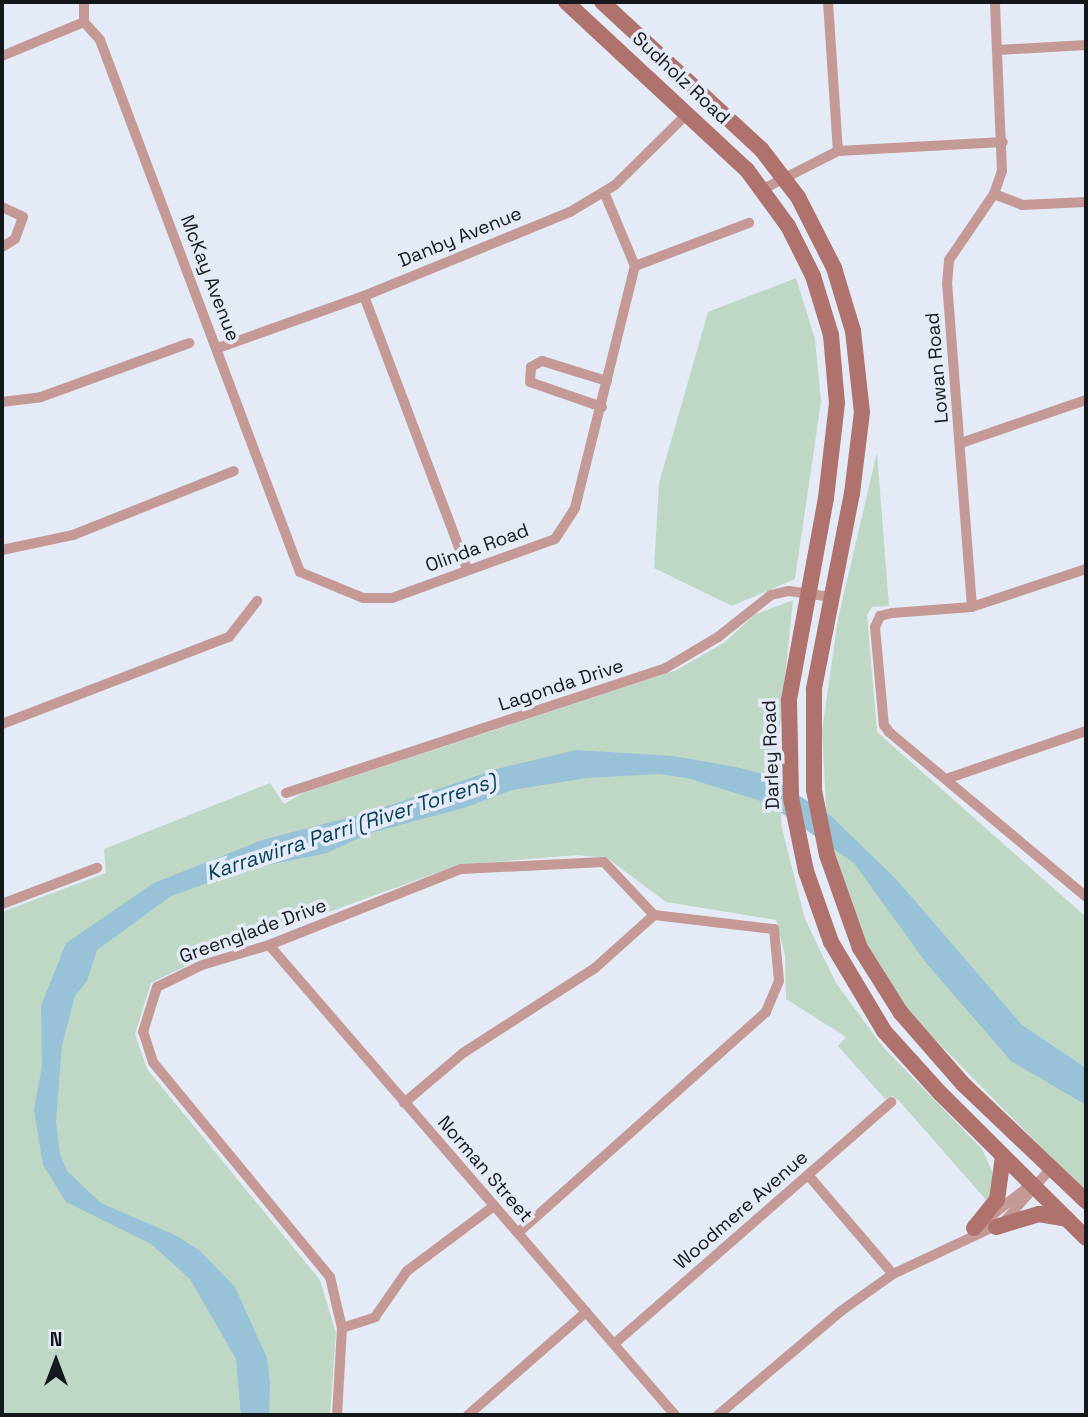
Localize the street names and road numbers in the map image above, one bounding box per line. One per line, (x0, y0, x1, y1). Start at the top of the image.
street label: Sudholz Road (628, 27, 734, 129)
street label: Danby Avenue (395, 202, 525, 272)
street label: McKay Avenue (175, 212, 245, 344)
street label: Lowan Road (921, 312, 953, 424)
street label: Olinda Road (422, 519, 532, 577)
street label: Lagonda Drive (496, 654, 626, 716)
street label: Darley Road (758, 700, 784, 810)
street label: Greenglade Drive (176, 894, 330, 968)
street label: Norman Street (433, 1111, 537, 1227)
street label: Woodmere Avenue (669, 1146, 813, 1274)

